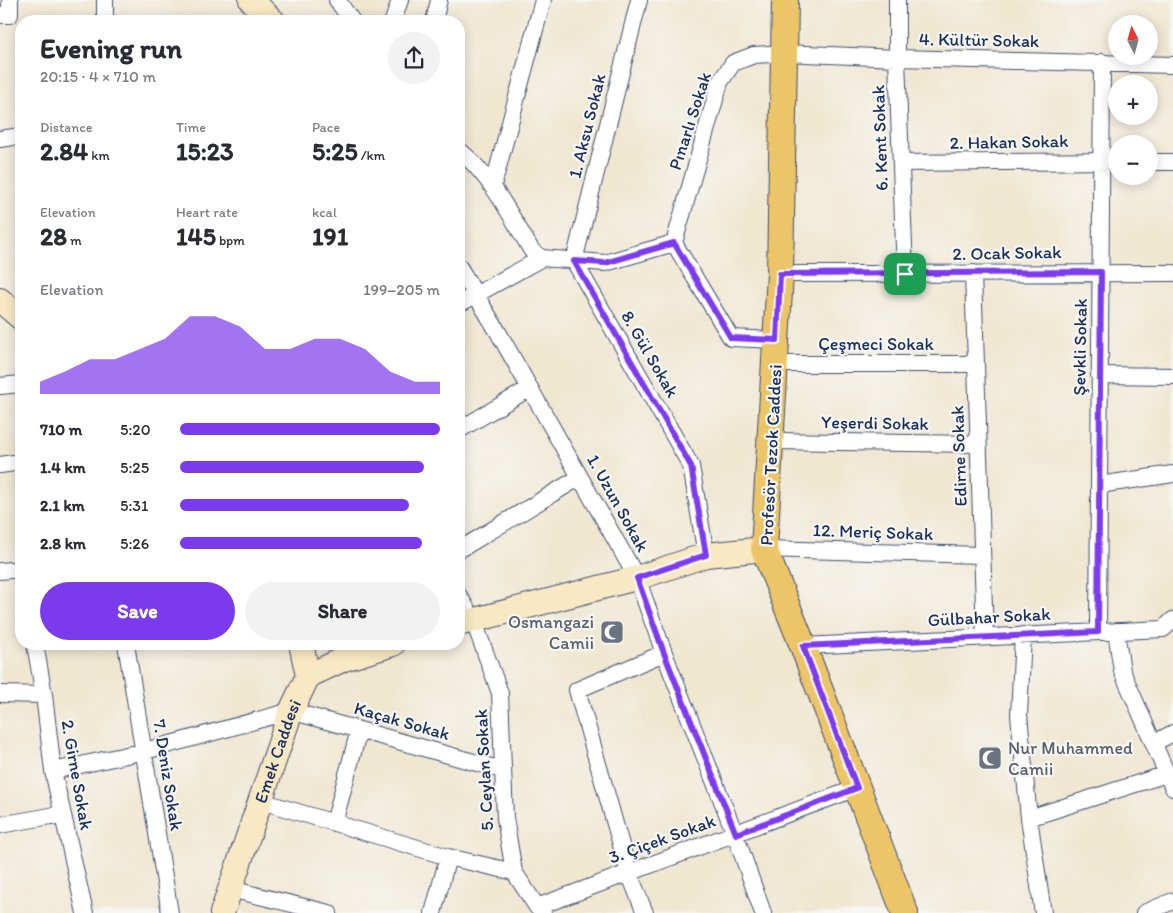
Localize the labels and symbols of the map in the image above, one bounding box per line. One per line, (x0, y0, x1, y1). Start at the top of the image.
north arrow (1108, 15, 1158, 65)
street label: 4. Kültür Sokak (919, 28, 1039, 52)
street label: Pınarlı Sokak (664, 69, 716, 173)
street label: 1. Aksu Sokak (563, 71, 611, 181)
street label: 6. Kent Sokak (867, 84, 893, 191)
street label: 2. Hakan Sokak (949, 130, 1069, 154)
street label: 2. Ocak Sokak (952, 241, 1062, 265)
pin (884, 253, 926, 295)
street label: Şevkli Sokak (1068, 298, 1092, 396)
street label: 8. Gül Sokak (616, 307, 684, 402)
street label: Çeşmeci Sokak (818, 333, 934, 355)
street label: Profesör Tezok Caddesi (755, 364, 787, 546)
street label: Edirne Sokak (946, 405, 972, 507)
street label: Yeşerdi Sokak (821, 411, 930, 435)
street label: 1. Uzun Sokak (582, 451, 654, 556)
street label: 12. Meriç Sokak (812, 519, 934, 545)
street label: Gülbahar Sokak (927, 603, 1052, 631)
place label: Osmangazi Camii (508, 611, 594, 654)
mosque icon: Osmangazi Camii (599, 619, 625, 645)
street label: Emek Caddesi (249, 696, 306, 806)
street label: Kaçak Sokak (352, 697, 453, 745)
street label: 5. Ceylan Sokak (470, 709, 498, 831)
street label: 2. Girne Sokak (56, 718, 98, 833)
street label: 7. Deniz Sokak (148, 718, 188, 833)
place label: Nur Muhammed Camii (1008, 737, 1133, 780)
mosque icon: Nur Muhammed Camii (977, 745, 1003, 771)
street label: 3. Çiçek Sokak (606, 809, 719, 868)

